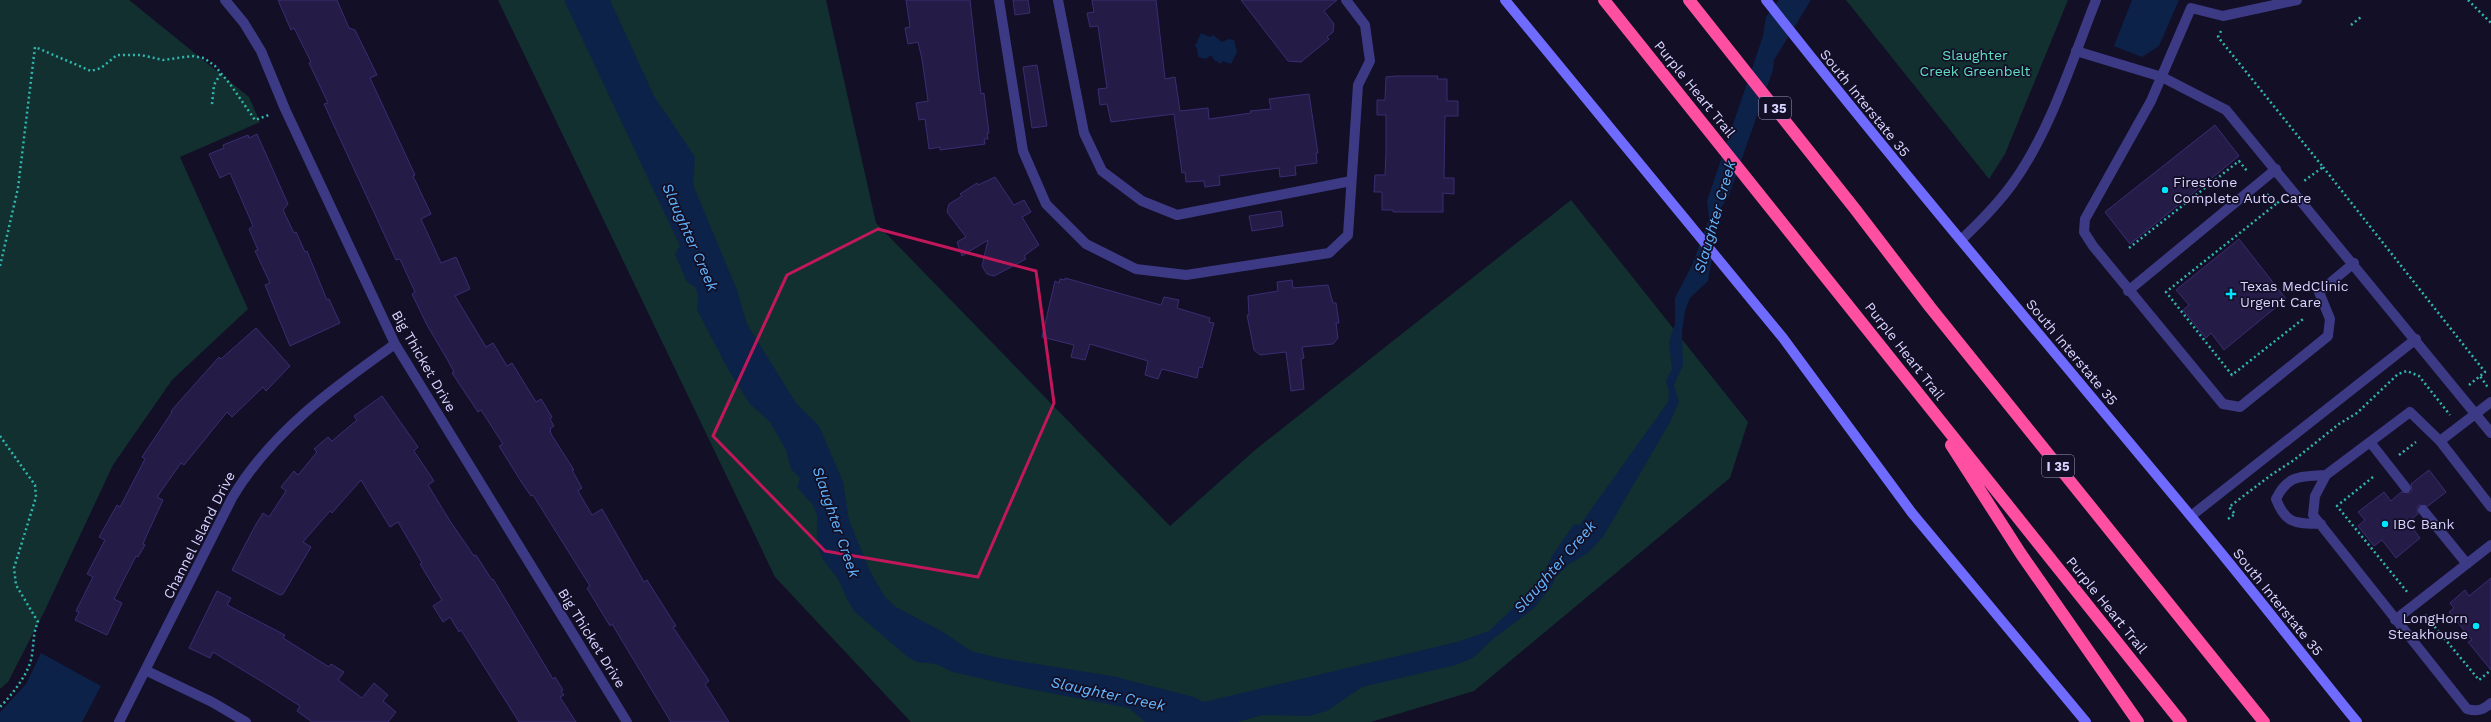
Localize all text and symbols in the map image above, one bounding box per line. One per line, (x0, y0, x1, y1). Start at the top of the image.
street label: Purple Heart Trail (1651, 38, 1739, 141)
street label: South Interstate 35 (1817, 46, 1913, 160)
park label: Slaughter Creek Greenbelt (1920, 47, 2031, 79)
road number: I 35 (1759, 97, 1791, 119)
water label: Slaughter Creek (1690, 158, 1740, 275)
place label: Firestone Complete Auto Care (2173, 174, 2311, 206)
water label: Slaughter Creek (658, 180, 722, 295)
marker: Firestone Complete Auto Care (2160, 185, 2170, 195)
place label: Texas MedClinic Urgent Care (2240, 278, 2349, 310)
marker: Texas MedClinic Urgent Care (2225, 288, 2237, 300)
street label: South Interstate 35 (2023, 296, 2121, 408)
street label: Purple Heart Trail (1862, 299, 1949, 404)
street label: Big Thicket Drive (389, 308, 459, 414)
road number: I 35 (2042, 455, 2074, 477)
water label: Slaughter Creek (809, 464, 864, 581)
street label: Channel Island Drive (160, 469, 238, 601)
place label: IBC Bank (2393, 516, 2454, 532)
water label: Slaughter Creek (1510, 517, 1601, 617)
marker: IBC Bank (2380, 519, 2390, 529)
street label: South Interstate 35 (2230, 545, 2326, 659)
street label: Purple Heart Trail (2063, 554, 2151, 657)
street label: Big Thicket Drive (555, 585, 629, 691)
place label: LongHorn Steakhouse (2388, 610, 2468, 642)
marker: LongHorn Steakhouse (2471, 621, 2481, 631)
water label: Slaughter Creek (1049, 673, 1168, 715)

